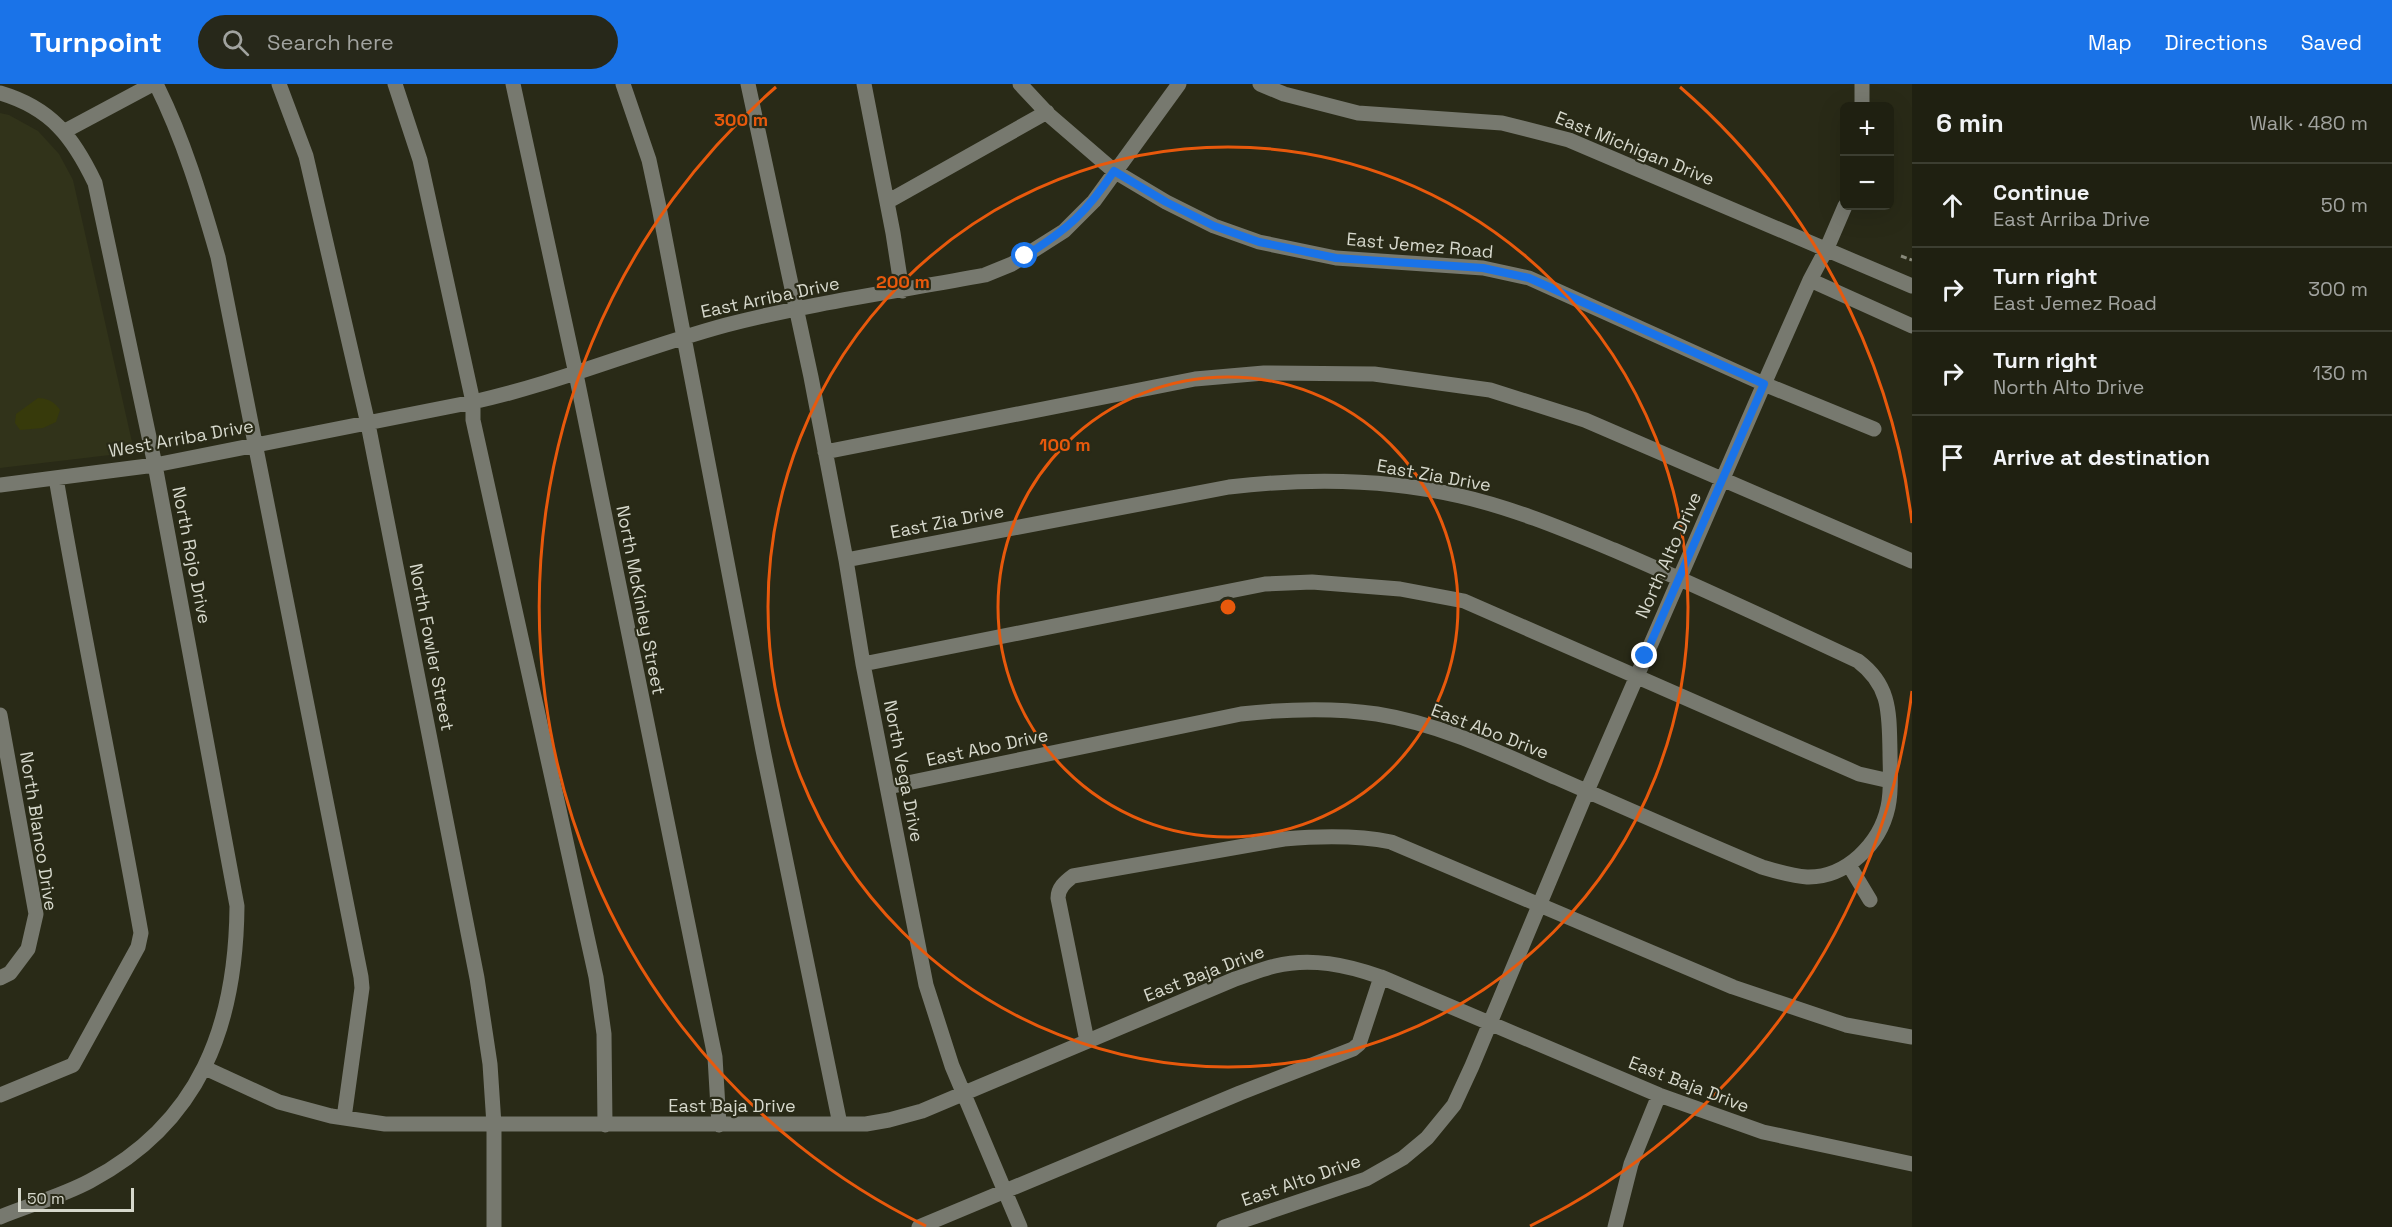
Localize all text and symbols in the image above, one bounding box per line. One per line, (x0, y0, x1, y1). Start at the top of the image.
search box (198, 15, 618, 69)
text: Turnpoint (30, 24, 162, 60)
icon: search (219, 26, 252, 59)
text: Search here (267, 28, 394, 56)
text: Map (2088, 29, 2132, 56)
text: Directions (2165, 29, 2268, 56)
text: Saved (2301, 29, 2362, 56)
map controls (1840, 102, 1894, 210)
button: + (1840, 102, 1894, 156)
street label: East Michigan Drive (1552, 106, 1718, 190)
text: 6 min (1936, 106, 2004, 140)
text: 300 m (714, 108, 768, 131)
text: Walk · 480 m (2249, 110, 2368, 136)
button: − (1840, 156, 1894, 210)
text: Continue (1993, 178, 2089, 206)
icon: ahead (1936, 189, 1969, 222)
text: 50 m (2321, 192, 2368, 218)
text: East Arriba Drive (1993, 206, 2150, 232)
street label: East Jemez Road (1346, 227, 1494, 263)
route start (1011, 242, 1037, 268)
text: Turn right (1993, 262, 2098, 290)
text: 200 m (876, 270, 930, 293)
street label: East Arriba Drive (698, 271, 842, 323)
icon: right (1936, 273, 1969, 306)
text: 300 m (2308, 276, 2368, 302)
text: East Jemez Road (1993, 290, 2157, 316)
text: Turn right (1993, 346, 2098, 374)
icon: right (1936, 357, 1969, 390)
text: 130 m (2312, 360, 2368, 386)
text: North Alto Drive (1993, 374, 2144, 400)
street label: West Arriba Drive (107, 414, 255, 462)
text: 100 m (1039, 433, 1091, 456)
icon: arrive (1936, 441, 1969, 474)
text: Arrive at destination (1993, 443, 2210, 471)
street label: East Zia Drive (1375, 454, 1493, 496)
street label: North Rojo Drive (167, 484, 217, 626)
street label: North Alto Drive (1630, 488, 1706, 622)
street label: East Zia Drive (888, 499, 1006, 543)
street label: North McKinley Street (611, 503, 671, 697)
street label: North Fowler Street (404, 561, 460, 733)
centre of rings (1218, 597, 1238, 617)
route end (1631, 642, 1657, 668)
street label: North Vega Drive (879, 698, 929, 844)
street label: East Abo Drive (1428, 698, 1552, 764)
street label: East Abo Drive (924, 723, 1050, 771)
street label: North Blanco Drive (15, 750, 63, 912)
street label: East Baja Drive (1140, 939, 1268, 1007)
street label: East Baja Drive (1625, 1050, 1753, 1118)
street label: East Baja Drive (668, 1094, 796, 1117)
street label: East Alto Drive (1238, 1149, 1364, 1211)
scale bar (18, 1185, 134, 1212)
text: 50 m (27, 1188, 65, 1209)

